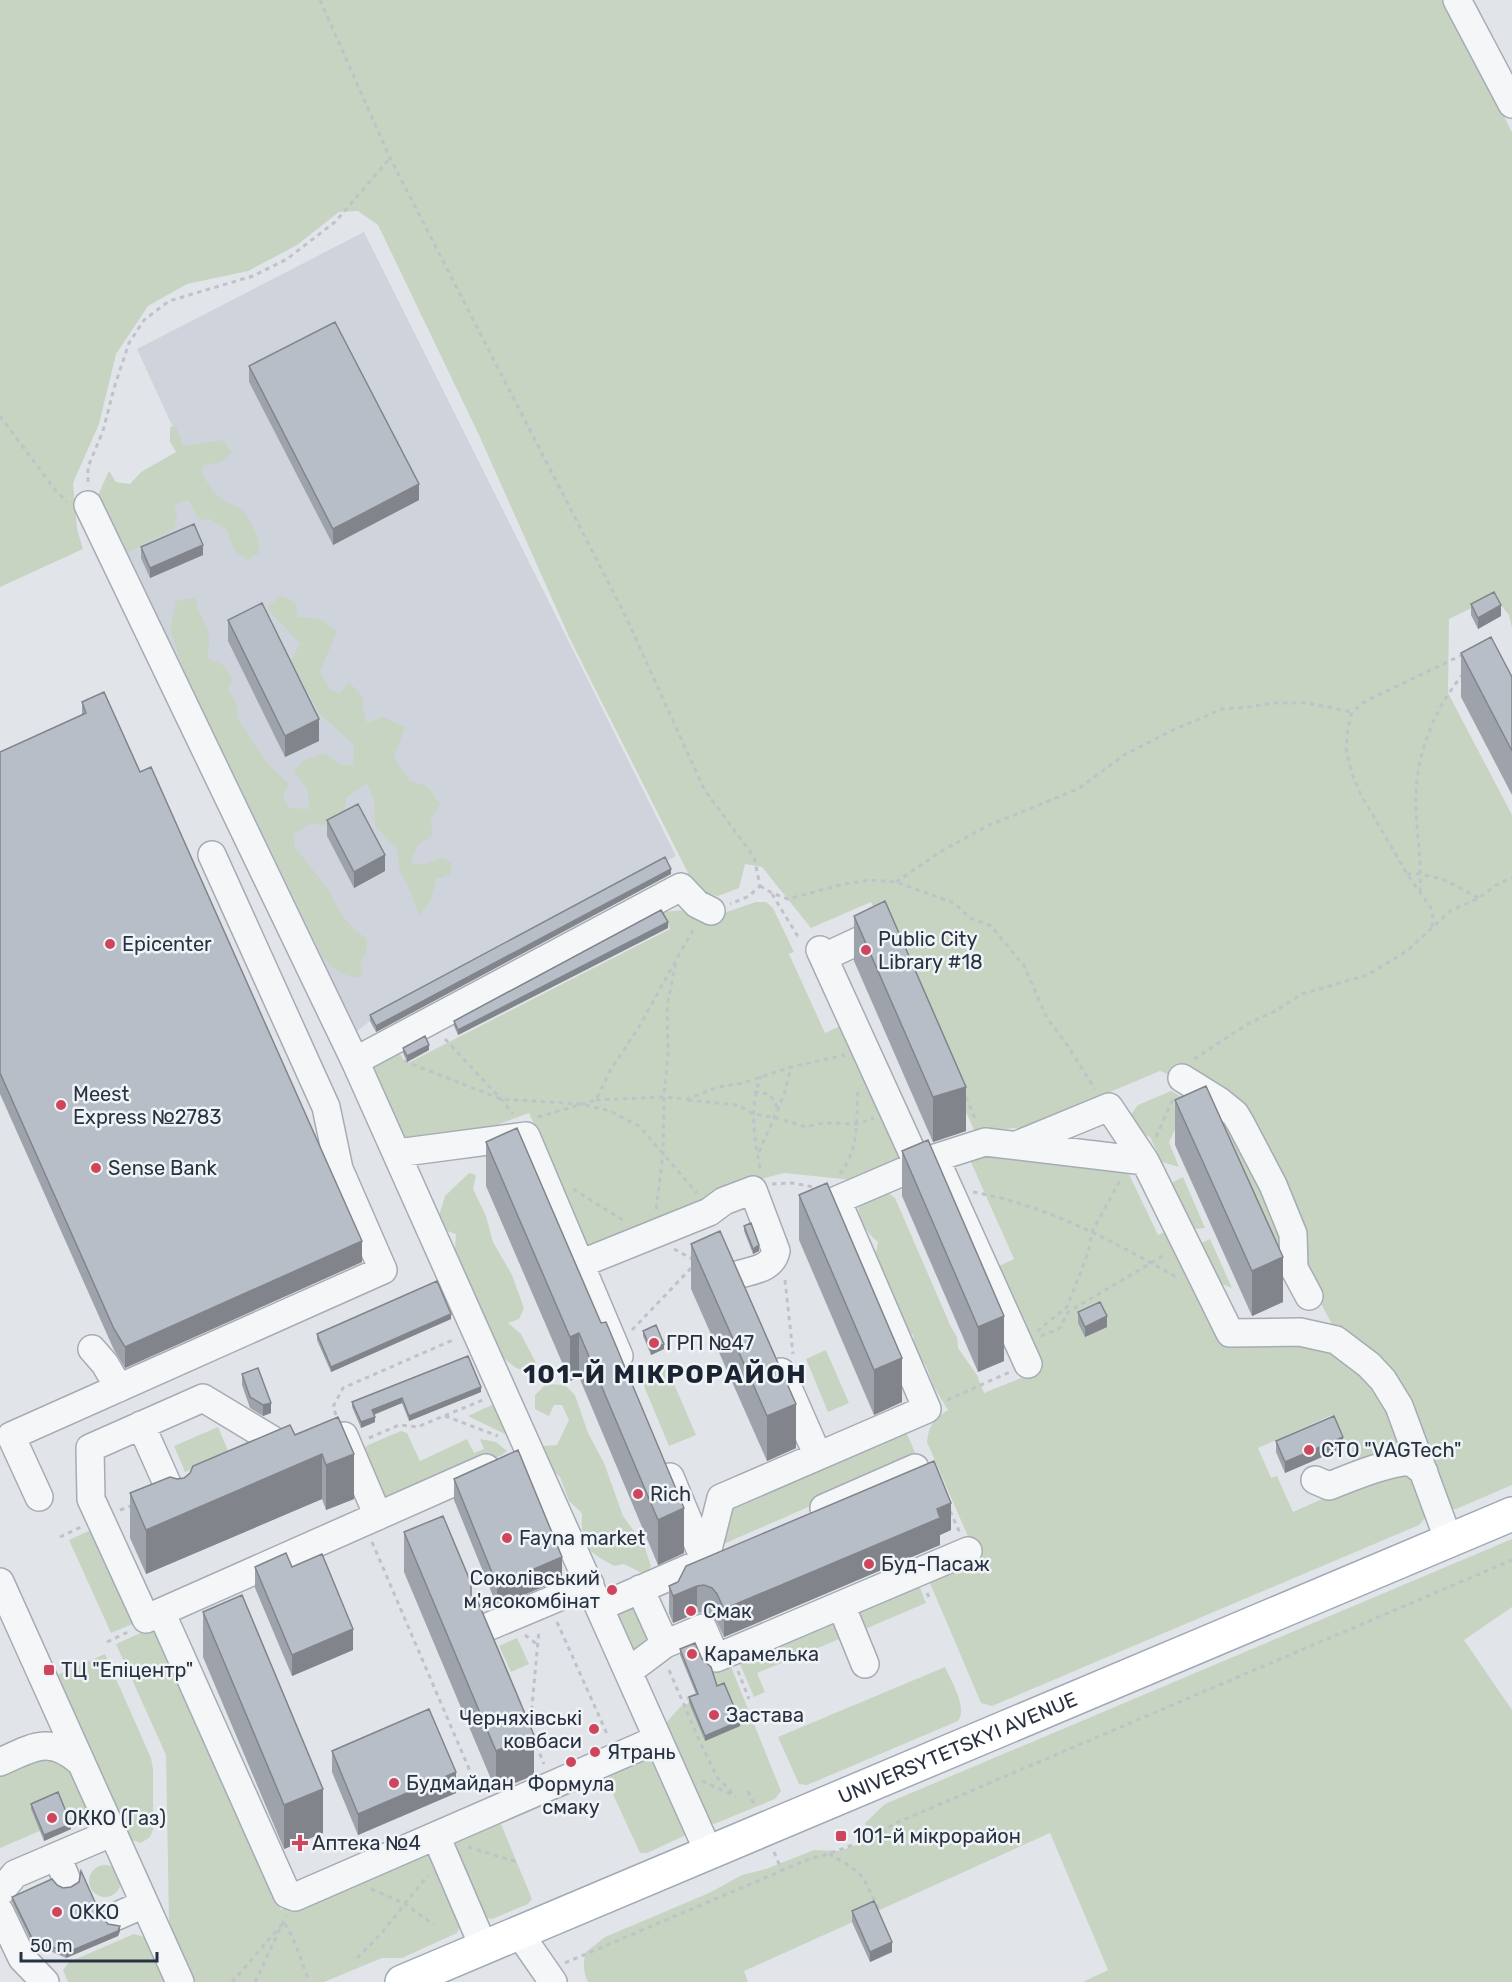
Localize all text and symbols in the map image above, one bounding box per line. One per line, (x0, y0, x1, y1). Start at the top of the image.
place label: Public City Library #18 (878, 927, 983, 974)
place label: Epicenter (122, 932, 212, 956)
marker: Epicenter (103, 937, 117, 951)
marker: Public City Library #18 (859, 943, 873, 957)
place label: Meest Express №2783 (73, 1082, 222, 1129)
marker: Meest Express №2783 (54, 1098, 68, 1112)
place label: Sense Bank (108, 1156, 218, 1180)
marker: Sense Bank (89, 1161, 103, 1175)
place label: ГРП №47 (666, 1331, 754, 1355)
marker: ГРП №47 (647, 1336, 661, 1350)
district label: 101-Й МІКРОРАЙОН (523, 1359, 807, 1390)
place label: СТО "VAGTech" (1321, 1438, 1462, 1462)
marker: СТО "VAGTech" (1302, 1443, 1316, 1457)
place label: Rich (650, 1482, 691, 1506)
marker: Rich (631, 1487, 645, 1501)
place label: Fayna market (519, 1526, 645, 1550)
marker: Fayna market (500, 1531, 514, 1545)
place label: Буд-Пасаж (881, 1552, 990, 1576)
marker: Буд-Пасаж (862, 1557, 876, 1571)
place label: Соколівський м'ясокомбінат (463, 1566, 600, 1613)
marker: Соколівський м'ясокомбінат (605, 1583, 619, 1597)
place label: Смак (703, 1599, 752, 1623)
marker: Смак (684, 1604, 698, 1618)
place label: Карамелька (704, 1642, 819, 1666)
marker: Карамелька (685, 1647, 699, 1661)
place label: ТЦ "Епіцентр" (61, 1658, 193, 1682)
marker: ТЦ "Епіцентр" (42, 1663, 56, 1677)
street label: UNIVERSYTETSKYI AVENUE (835, 1687, 1081, 1809)
place label: Застава (726, 1703, 804, 1727)
place label: Черняхівські ковбаси (459, 1706, 582, 1753)
marker: Застава (707, 1708, 721, 1722)
marker: Черняхівські ковбаси (587, 1722, 601, 1736)
place label: Ятрань (607, 1740, 676, 1764)
marker: Ятрань (588, 1745, 602, 1759)
marker: Формула смаку (564, 1755, 578, 1769)
place label: Будмайдан (406, 1771, 514, 1795)
place label: Формула смаку (527, 1772, 615, 1819)
marker: Будмайдан (387, 1776, 401, 1790)
place label: ОККО (Газ) (64, 1806, 166, 1830)
marker: ОККО (Газ) (45, 1811, 59, 1825)
place label: 101-й мікрорайон (853, 1824, 1021, 1848)
marker: 101-й мікрорайон (834, 1829, 848, 1843)
place label: Аптека №4 (312, 1831, 421, 1855)
marker: Аптека №4 (293, 1836, 307, 1850)
place label: OKKO (69, 1900, 119, 1924)
marker: OKKO (50, 1905, 64, 1919)
scale bar (21, 1925, 158, 1963)
text: 50 m (30, 1935, 73, 1957)

